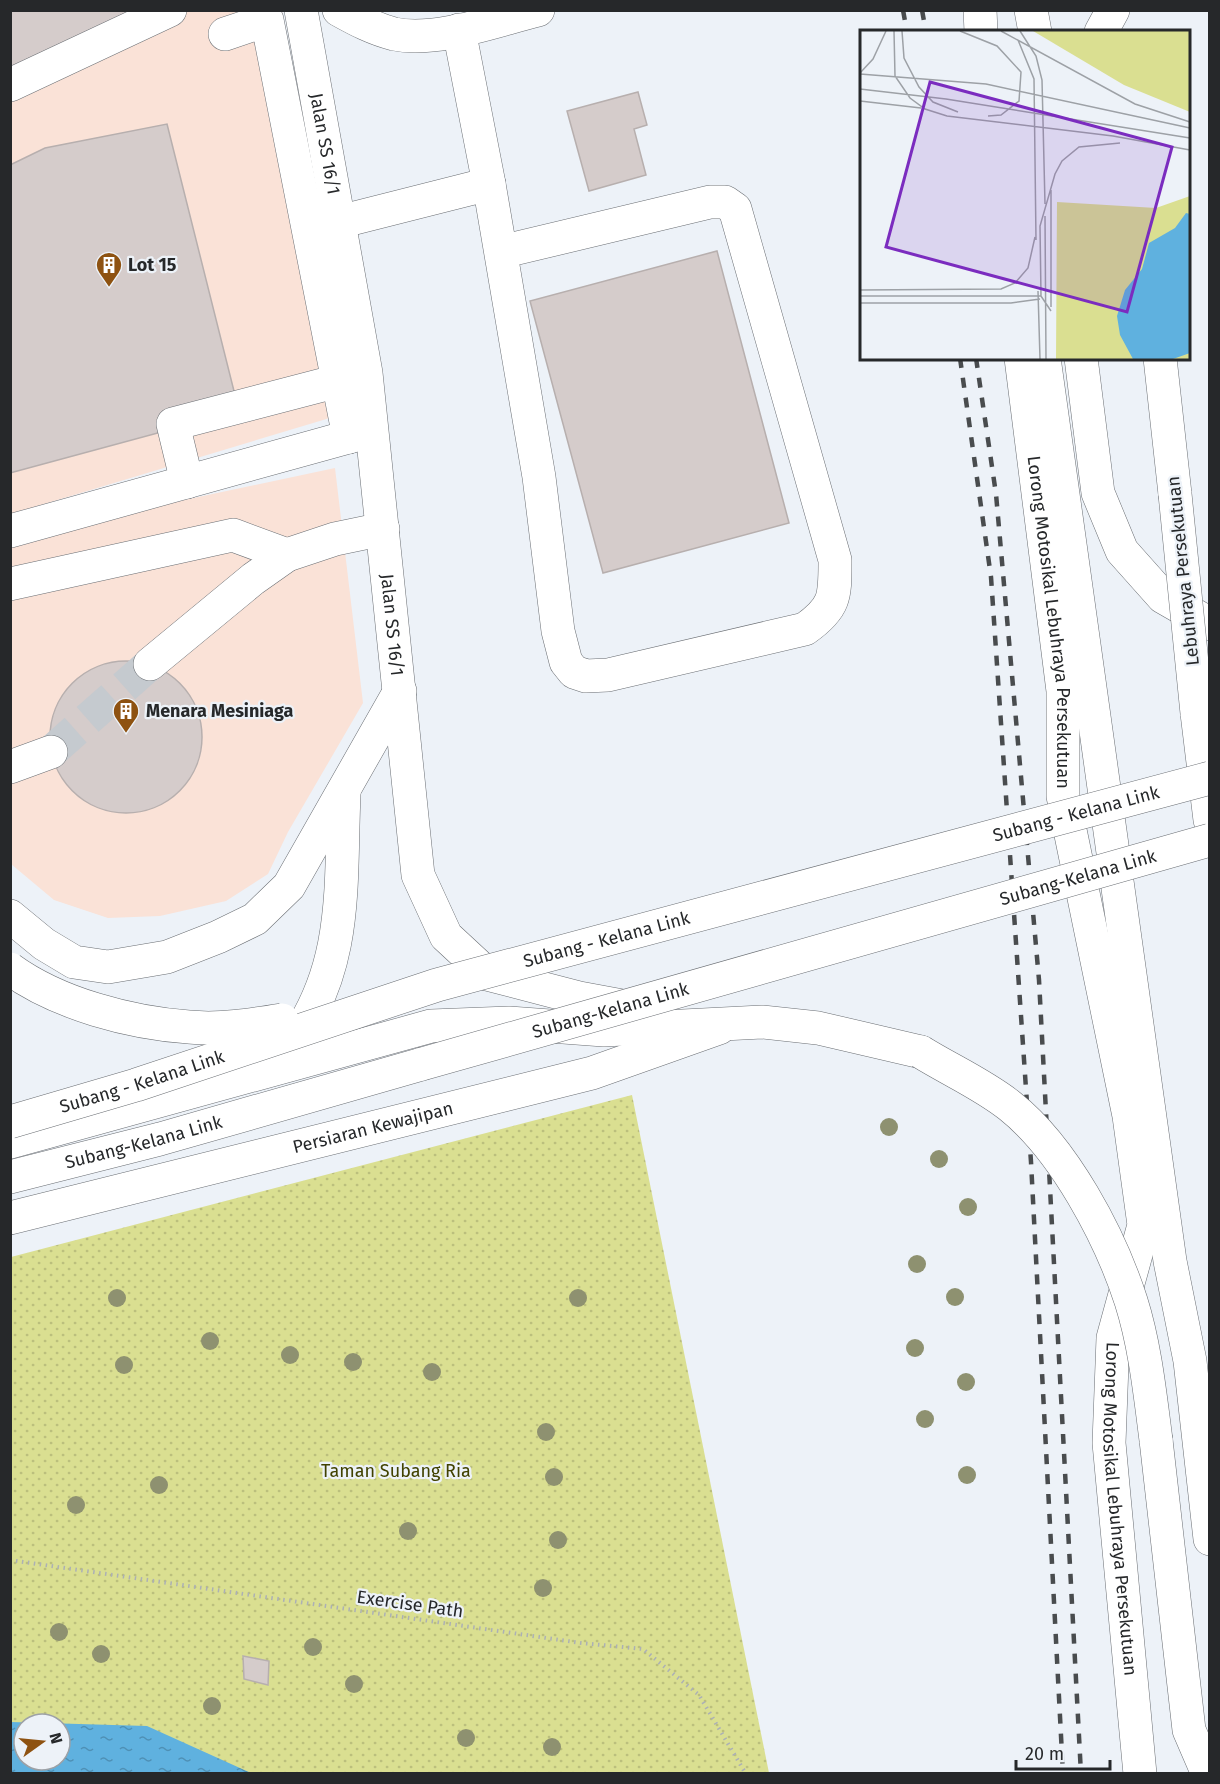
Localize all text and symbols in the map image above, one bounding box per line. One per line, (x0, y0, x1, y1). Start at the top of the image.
inset map (860, 30, 1190, 360)
street label: Jalan SS 16/1 (305, 91, 345, 196)
building icon: Lot 15 (94, 250, 124, 288)
place label: Lot 15 (128, 254, 177, 276)
street label: Lorong Motosikal Lebuhraya Persekutuan (1022, 454, 1074, 789)
street label: Lebuhraya Persekutuan (1162, 475, 1204, 667)
street label: Jalan SS 16/1 (376, 573, 408, 677)
building icon: Menara Mesiniaga (111, 696, 141, 734)
place label: Menara Mesiniaga (146, 700, 294, 722)
street label: Subang - Kelana Link (990, 781, 1162, 847)
street label: Subang-Kelana Link (997, 845, 1160, 910)
street label: Subang - Kelana Link (521, 907, 693, 972)
street label: Subang-Kelana Link (530, 977, 692, 1043)
street label: Subang - Kelana Link (57, 1045, 228, 1118)
street label: Persiaran Kewajipan (290, 1097, 455, 1158)
street label: Subang-Kelana Link (63, 1111, 225, 1174)
street label: Lorong Motosikal Lebuhraya Persekutuan (1098, 1342, 1142, 1677)
park label: Taman Subang Ria (321, 1460, 471, 1482)
street label: Exercise Path (355, 1586, 465, 1622)
north arrow (12, 1712, 72, 1772)
text: N (45, 1731, 67, 1746)
scale bar (1016, 1733, 1110, 1771)
text: 20 m (1025, 1743, 1064, 1765)

